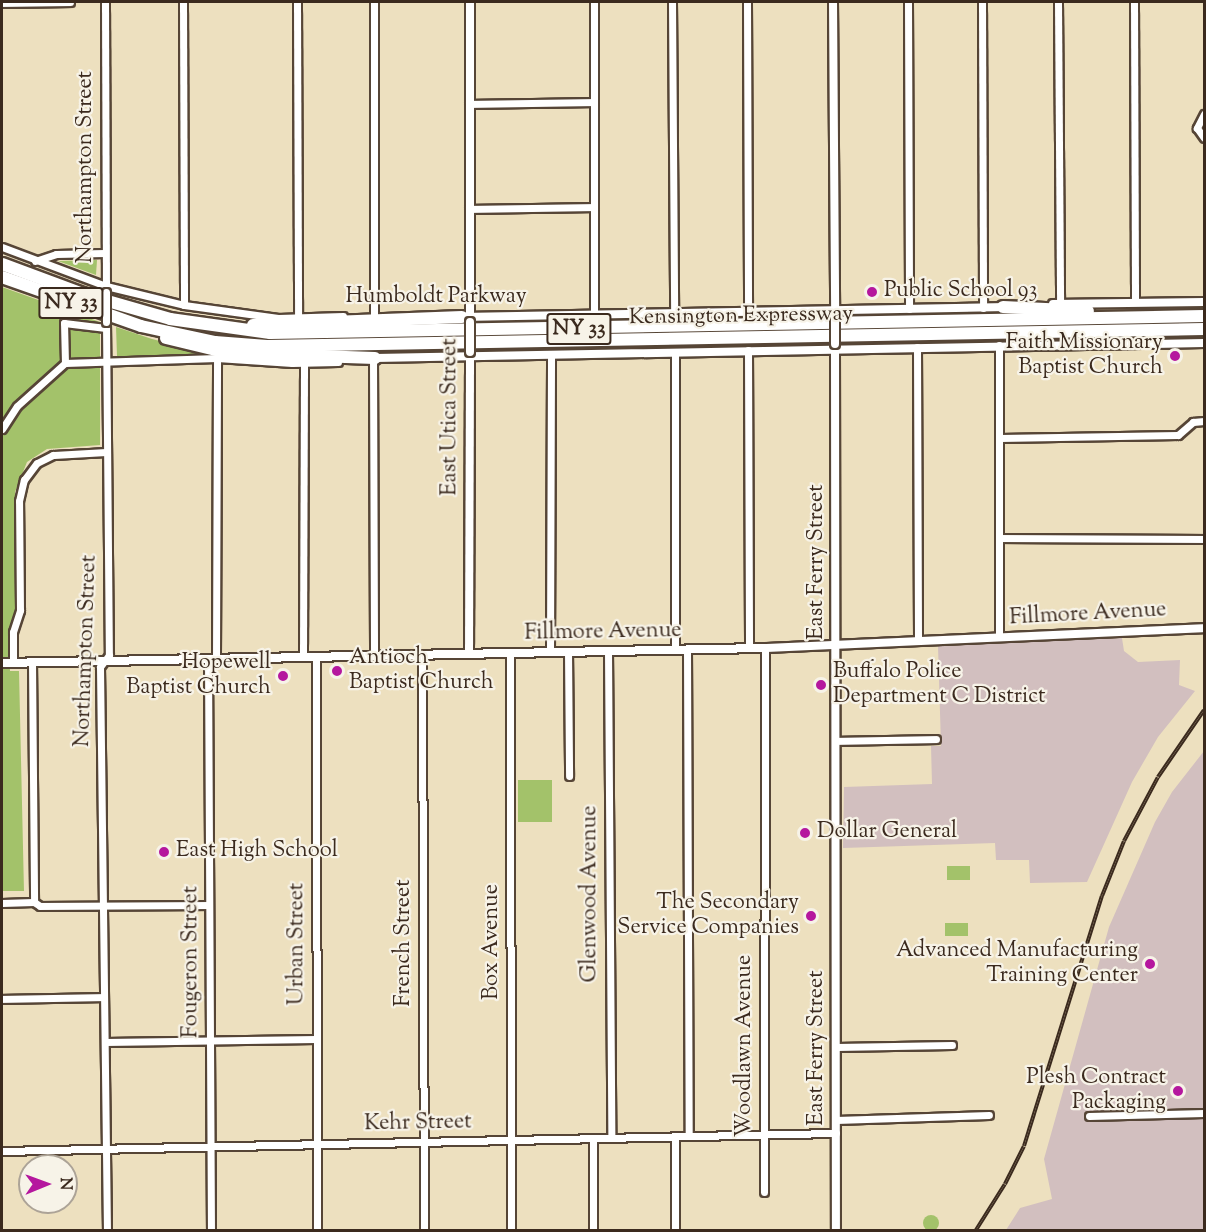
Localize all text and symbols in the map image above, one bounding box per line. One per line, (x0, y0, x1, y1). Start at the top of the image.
street label: Northampton Street (74, 71, 100, 263)
place label: Public School 93 (884, 279, 1037, 305)
road number: NY 33 (38, 285, 104, 321)
street label: Humboldt Parkway (345, 285, 527, 311)
marker: Public School 93 (865, 285, 879, 299)
street label: Kensington Expressway (629, 302, 853, 332)
road number: NY 33 (546, 311, 612, 347)
place label: Faith Missionary Baptist Church (1006, 330, 1163, 382)
street label: East Utica Street (438, 338, 464, 496)
marker: Faith Missionary Baptist Church (1168, 349, 1182, 363)
street label: East Ferry Street (805, 484, 831, 640)
street label: Northampton Street (70, 554, 104, 748)
street label: Fillmore Avenue (1009, 598, 1167, 632)
street label: Fillmore Avenue (524, 618, 682, 648)
place label: Antioch Baptist Church (349, 645, 494, 696)
place label: Hopewell Baptist Church (126, 650, 271, 702)
place label: Buffalo Police Department C District (833, 659, 1046, 710)
marker: Antioch Baptist Church (330, 664, 344, 678)
marker: Hopewell Baptist Church (276, 669, 290, 683)
marker: Buffalo Police Department C District (814, 678, 828, 692)
street label: Glenwood Avenue (578, 805, 604, 983)
place label: Dollar General (817, 820, 957, 846)
marker: Dollar General (798, 826, 812, 840)
place label: East High School (176, 839, 338, 865)
marker: East High School (157, 845, 171, 859)
street label: French Street (392, 879, 418, 1007)
street label: Urban Street (285, 883, 311, 1005)
street label: Box Avenue (480, 884, 506, 1000)
street label: Fougeron Street (179, 886, 205, 1038)
place label: The Secondary Service Companies (617, 890, 799, 942)
marker: The Secondary Service Companies (804, 909, 818, 923)
place label: Advanced Manufacturing Training Center (896, 938, 1138, 990)
street label: Woodlawn Avenue (733, 955, 759, 1137)
marker: Advanced Manufacturing Training Center (1143, 957, 1157, 971)
street label: East Ferry Street (805, 970, 831, 1126)
place label: Plesh Contract Packaging (1026, 1065, 1166, 1116)
marker: Plesh Contract Packaging (1171, 1084, 1185, 1098)
street label: Kehr Street (364, 1110, 472, 1138)
north arrow (18, 1154, 78, 1214)
text: N (53, 1177, 76, 1190)

